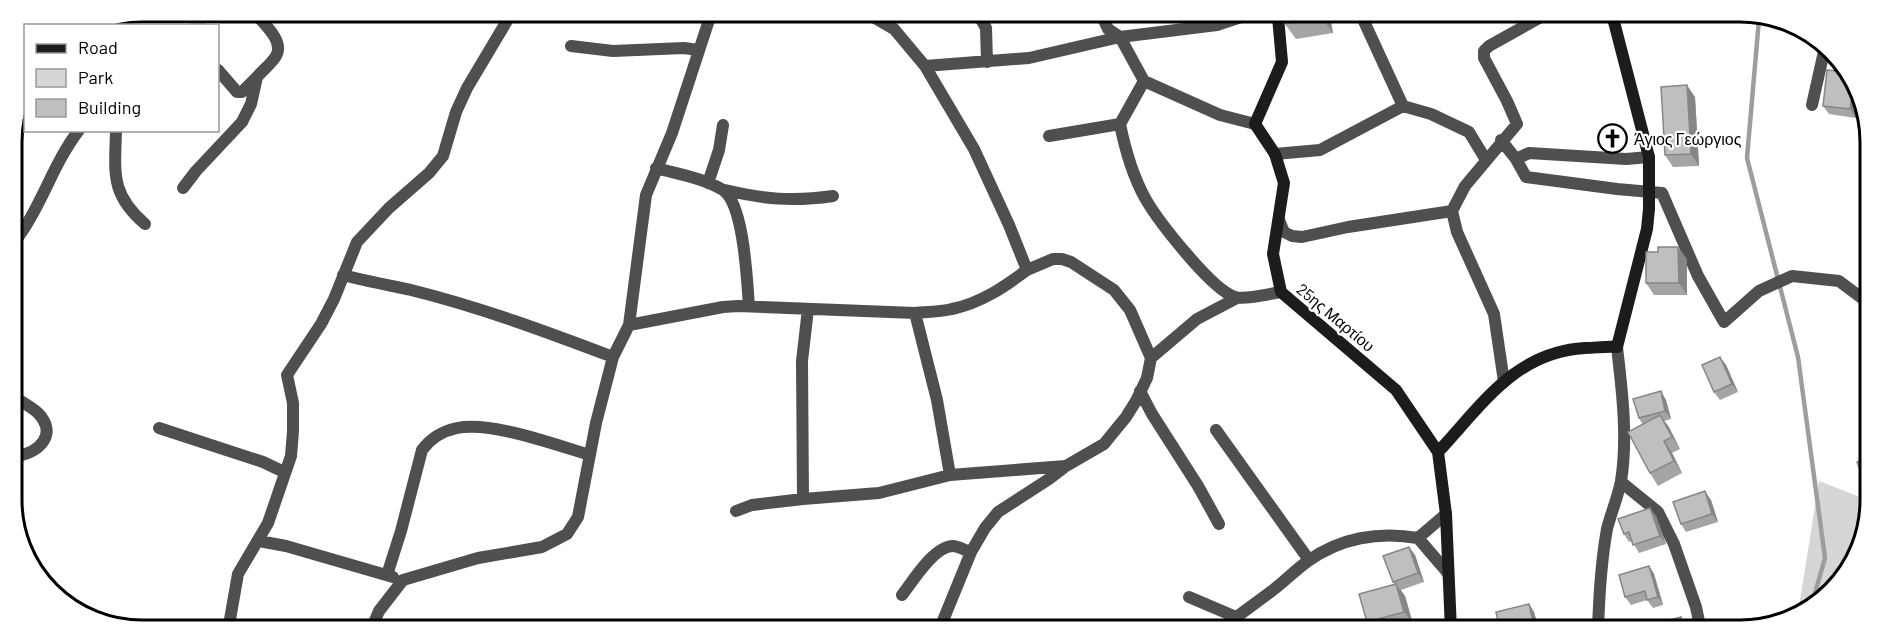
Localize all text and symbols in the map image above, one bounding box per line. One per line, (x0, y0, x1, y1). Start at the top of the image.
legend (24, 24, 219, 132)
text: Road (78, 36, 118, 58)
text: Park (78, 66, 113, 88)
text: Building (78, 96, 141, 118)
church icon: Άγιος Γεώργιος (1597, 122, 1629, 154)
place label: Άγιος Γεώργιος (1634, 129, 1742, 148)
street label: 25ης Μαρτίου (1293, 279, 1379, 355)

